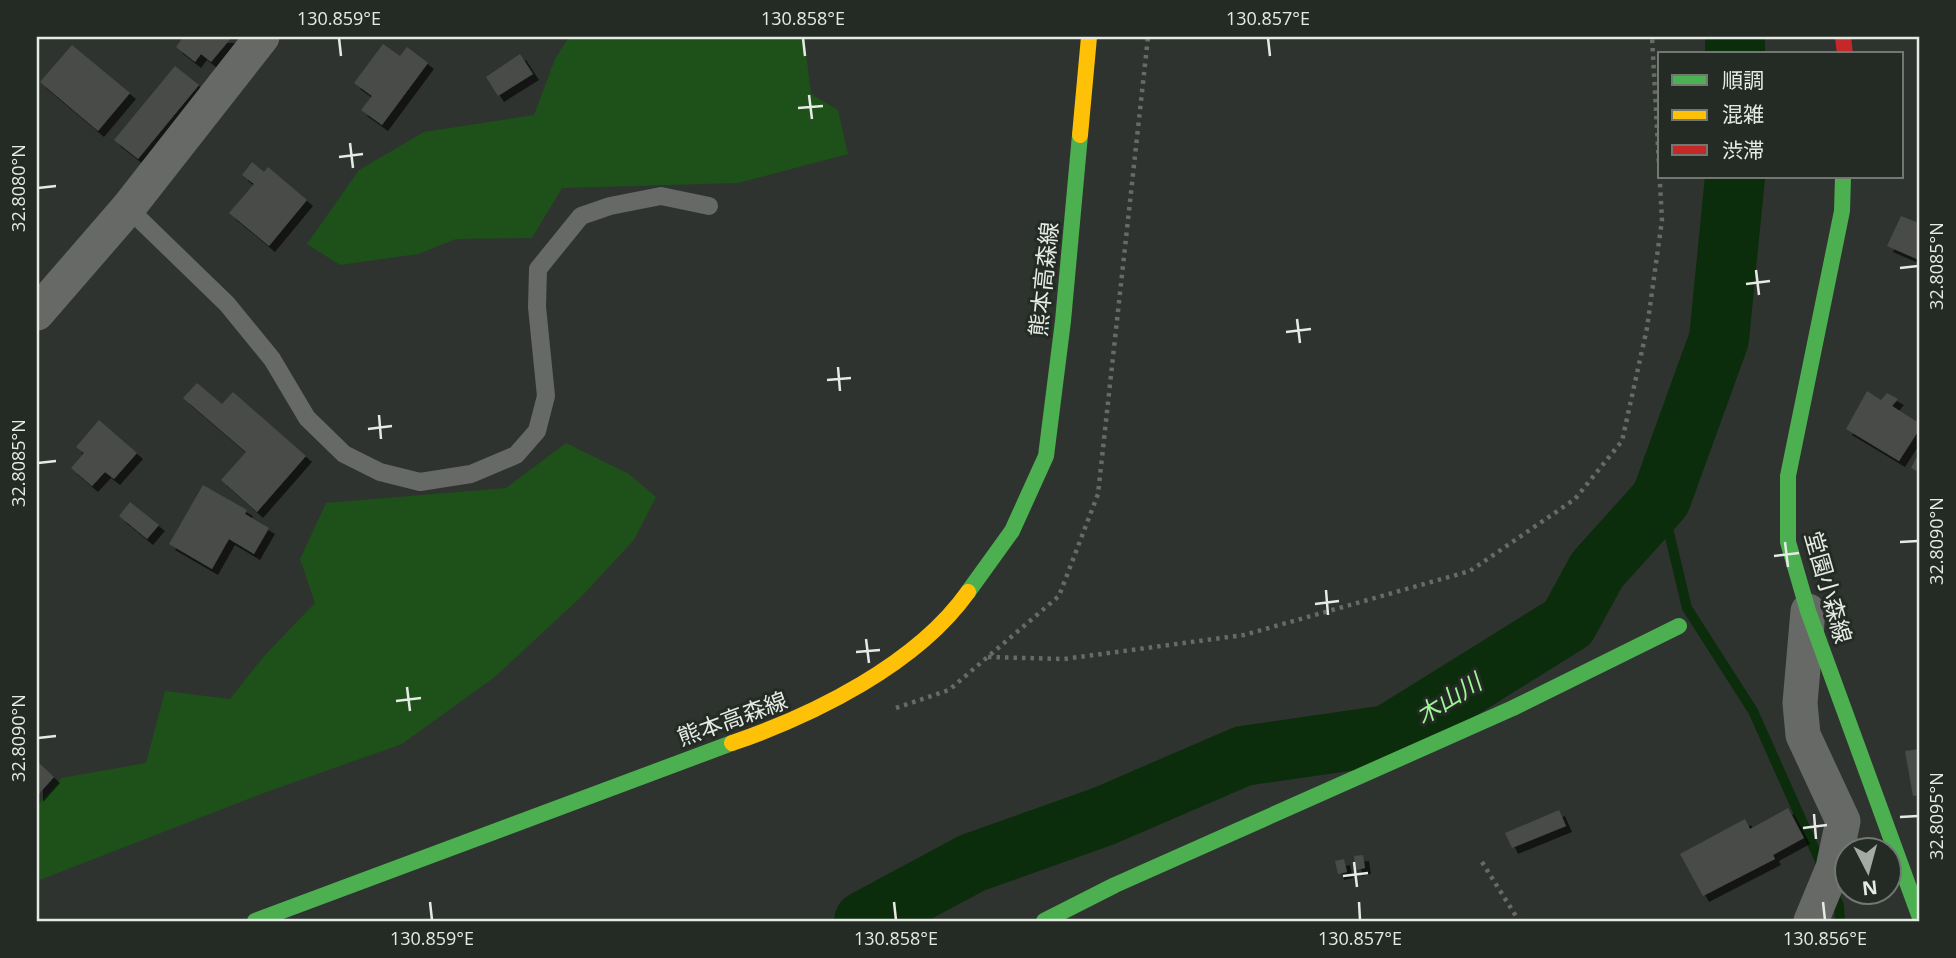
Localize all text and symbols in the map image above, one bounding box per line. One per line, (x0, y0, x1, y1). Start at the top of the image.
text: 130.859°E (297, 6, 381, 30)
text: 130.858°E (761, 6, 845, 30)
text: 130.857°E (1226, 6, 1310, 30)
legend (1658, 52, 1904, 178)
text: 順調 (1722, 66, 1764, 94)
text: 混雑 (1722, 100, 1764, 128)
text: 渋滞 (1722, 136, 1764, 164)
text: 32.8080°N (6, 144, 30, 232)
street label: 熊本高森線 (1021, 220, 1065, 338)
text: 32.8085°N (1924, 222, 1948, 310)
text: 32.8085°N (6, 419, 30, 507)
text: 32.8090°N (1924, 497, 1948, 585)
street label: 堂園小森線 (1798, 527, 1860, 647)
water label: 木山川 (1409, 663, 1490, 731)
street label: 熊本高森線 (672, 683, 792, 753)
text: 32.8090°N (6, 694, 30, 782)
text: 32.8095°N (1924, 772, 1948, 860)
north arrow (1834, 836, 1904, 906)
text: N (1861, 874, 1879, 902)
text: 130.859°E (390, 926, 474, 950)
text: 130.858°E (854, 926, 938, 950)
text: 130.857°E (1318, 926, 1402, 950)
text: 130.856°E (1783, 926, 1867, 950)

